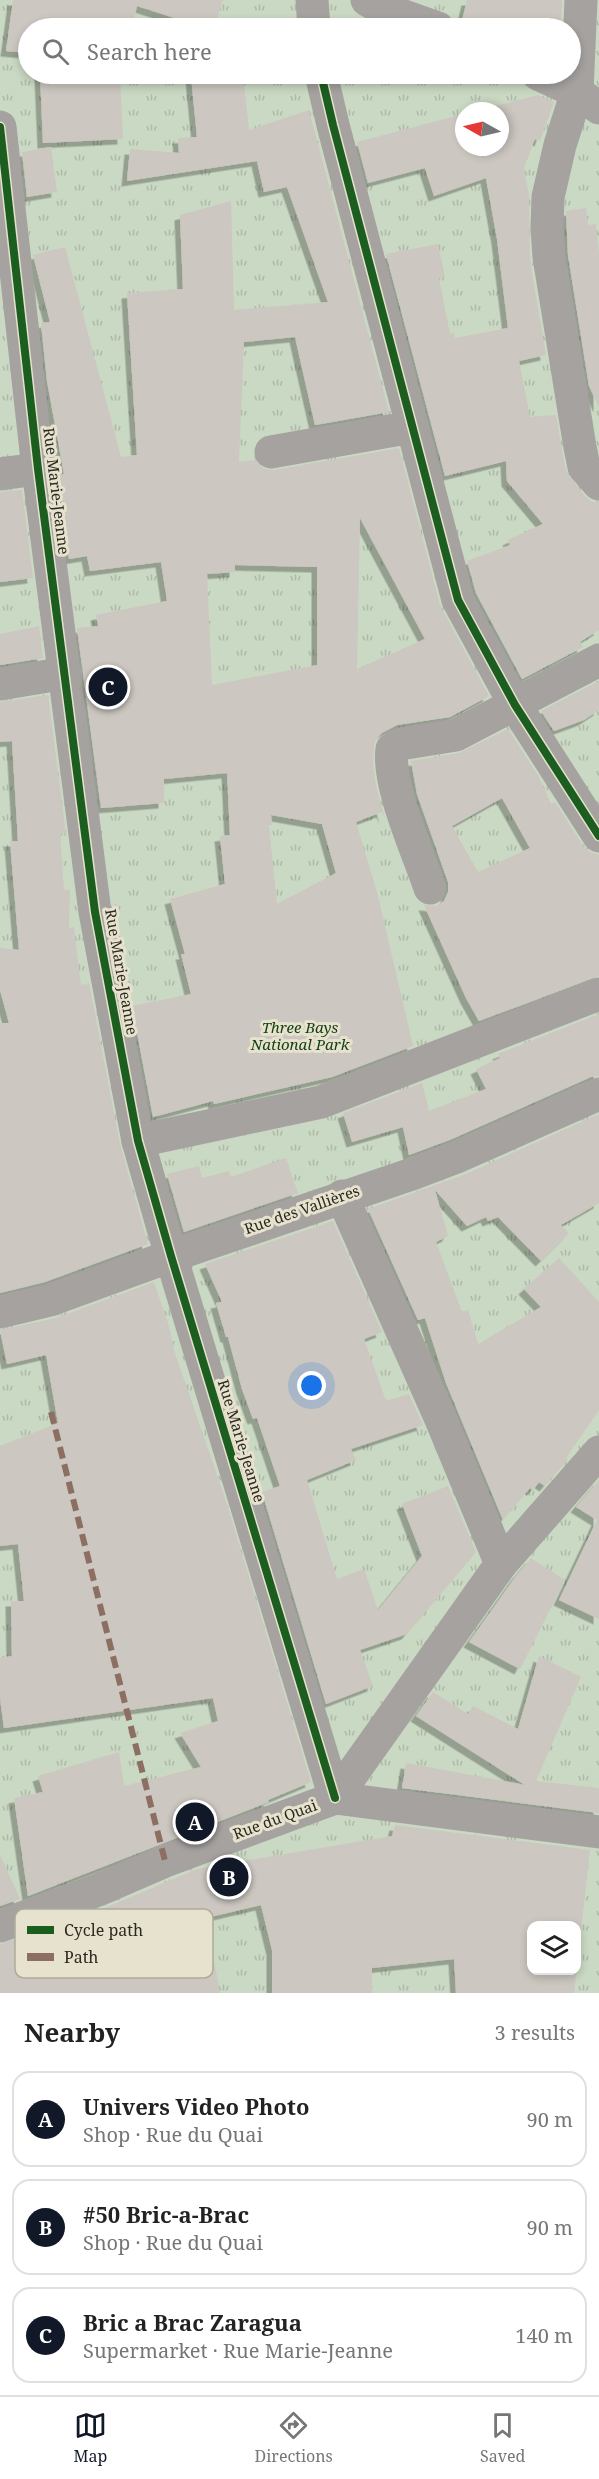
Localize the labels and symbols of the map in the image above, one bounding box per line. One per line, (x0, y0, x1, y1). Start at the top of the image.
north arrow (455, 102, 509, 156)
street label: Rue Marie-Jeanne (39, 426, 75, 555)
pin: C (88, 664, 128, 710)
street label: Rue Marie-Jeanne (101, 907, 143, 1036)
park label: Three Bays National Park (250, 1017, 350, 1054)
street label: Rue des Vallières (241, 1180, 362, 1238)
your location (297, 1371, 326, 1400)
street label: Rue Marie-Jeanne (214, 1377, 270, 1505)
street label: Rue du Quai (230, 1795, 320, 1843)
pin: A (176, 1800, 214, 1844)
pin: B (210, 1854, 248, 1900)
legend (15, 1909, 213, 1978)
text: Cycle path (64, 1919, 143, 1941)
text: Path (64, 1946, 98, 1968)

